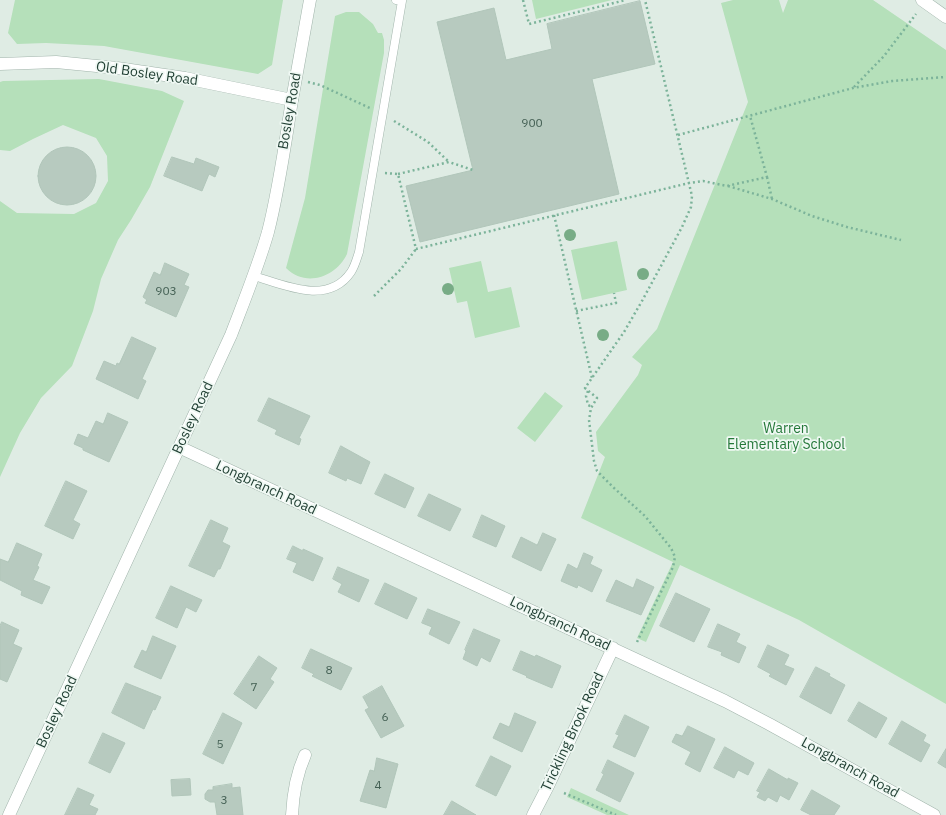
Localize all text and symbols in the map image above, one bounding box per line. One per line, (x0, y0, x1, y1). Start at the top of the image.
street label: Old Bosley Road (95, 59, 199, 89)
street label: Bosley Road (275, 71, 305, 151)
house number: 900 (521, 117, 543, 131)
house number: 903 (155, 285, 177, 299)
street label: Bosley Road (169, 379, 217, 457)
park label: Warren Elementary School (727, 421, 845, 454)
street label: Longbranch Road (213, 457, 319, 519)
street label: Longbranch Road (507, 593, 613, 655)
house number: 8 (325, 664, 333, 678)
street label: Trickling Brook Road (538, 670, 608, 794)
street label: Bosley Road (33, 673, 81, 751)
house number: 7 (250, 681, 258, 695)
house number: 6 (381, 711, 389, 725)
street label: Longbranch Road (798, 734, 902, 802)
house number: 5 (216, 738, 224, 752)
house number: 4 (374, 779, 382, 793)
house number: 3 (220, 794, 228, 808)

